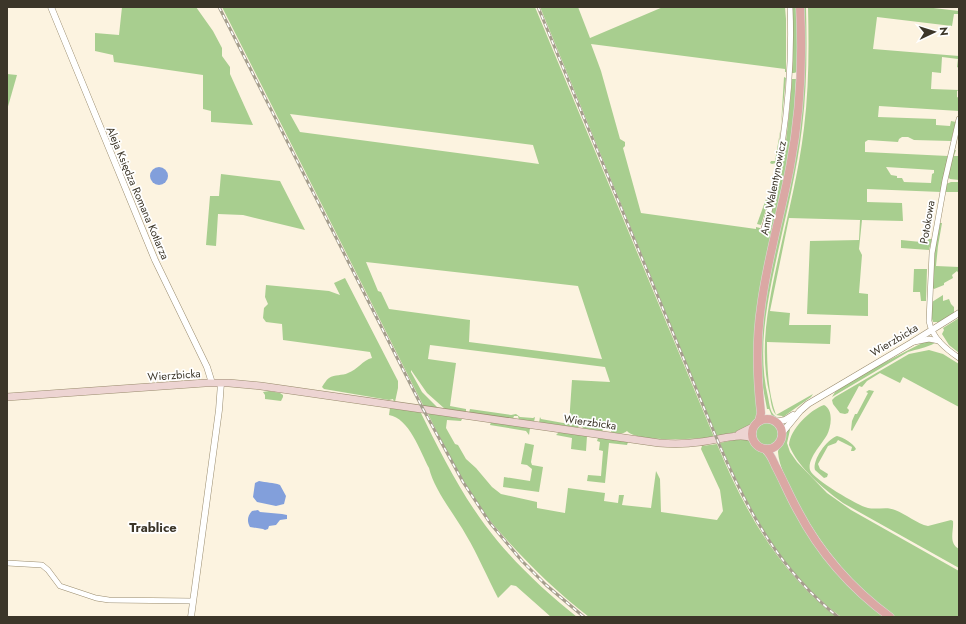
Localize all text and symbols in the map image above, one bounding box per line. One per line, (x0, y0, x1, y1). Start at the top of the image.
north arrow (914, 12, 954, 52)
text: N (936, 26, 952, 36)
street label: Aleja Księdza Romana Kotlarza (103, 124, 173, 262)
street label: Anny Walentynowicz (756, 140, 790, 236)
street label: Potokowa (915, 199, 939, 245)
street label: Wierzbicka (867, 319, 921, 361)
street label: Wierzbicka (147, 365, 201, 385)
street label: Wierzbicka (563, 410, 617, 434)
district label: Trablice (129, 518, 177, 537)

